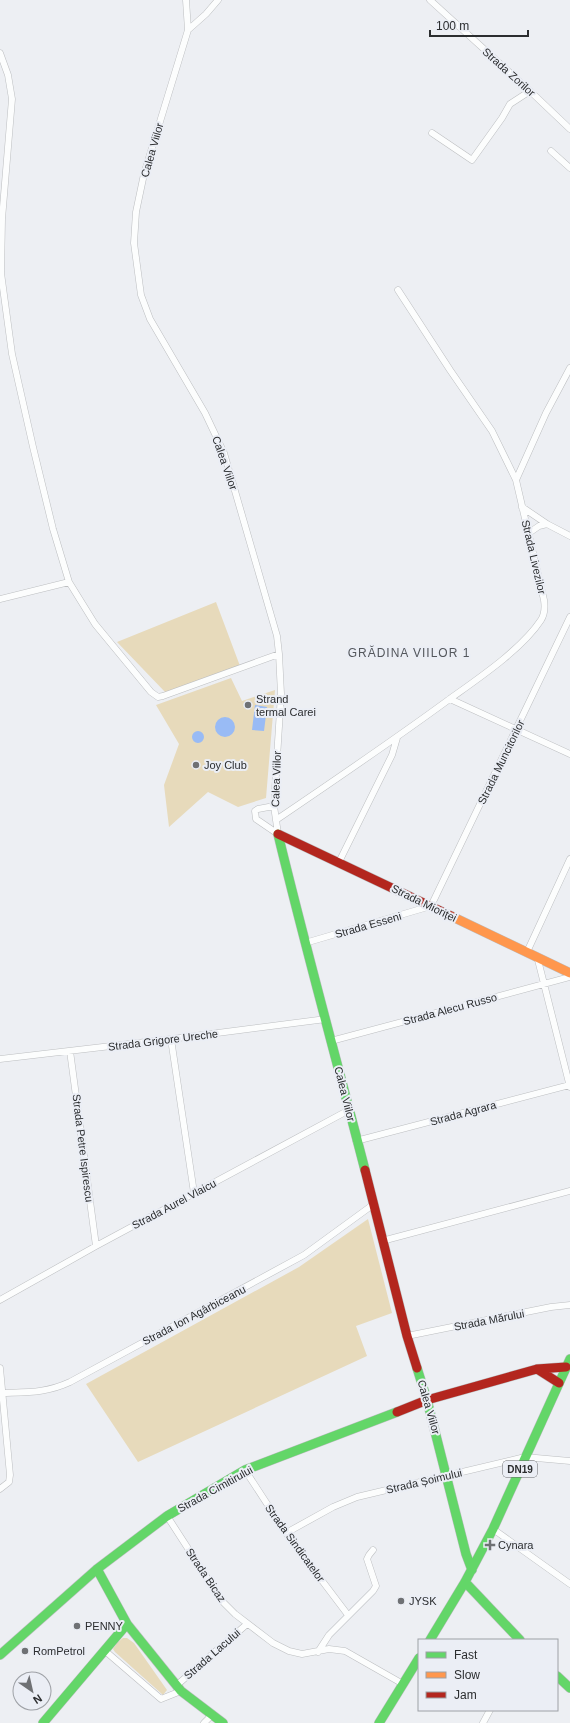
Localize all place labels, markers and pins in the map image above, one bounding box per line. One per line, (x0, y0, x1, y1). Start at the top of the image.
place label: Strand termal Carei (256, 693, 316, 718)
marker: Strand termal Carei (243, 700, 253, 710)
place label: Joy Club (204, 759, 247, 771)
marker: Joy Club (191, 760, 201, 770)
place label: Cynara (498, 1539, 534, 1551)
marker: Cynara (485, 1540, 495, 1550)
place label: JYSK (409, 1595, 437, 1607)
marker: JYSK (396, 1596, 406, 1606)
place label: PENNY (85, 1620, 124, 1632)
marker: PENNY (72, 1621, 82, 1631)
place label: RomPetrol (33, 1645, 85, 1657)
marker: RomPetrol (20, 1646, 30, 1656)

